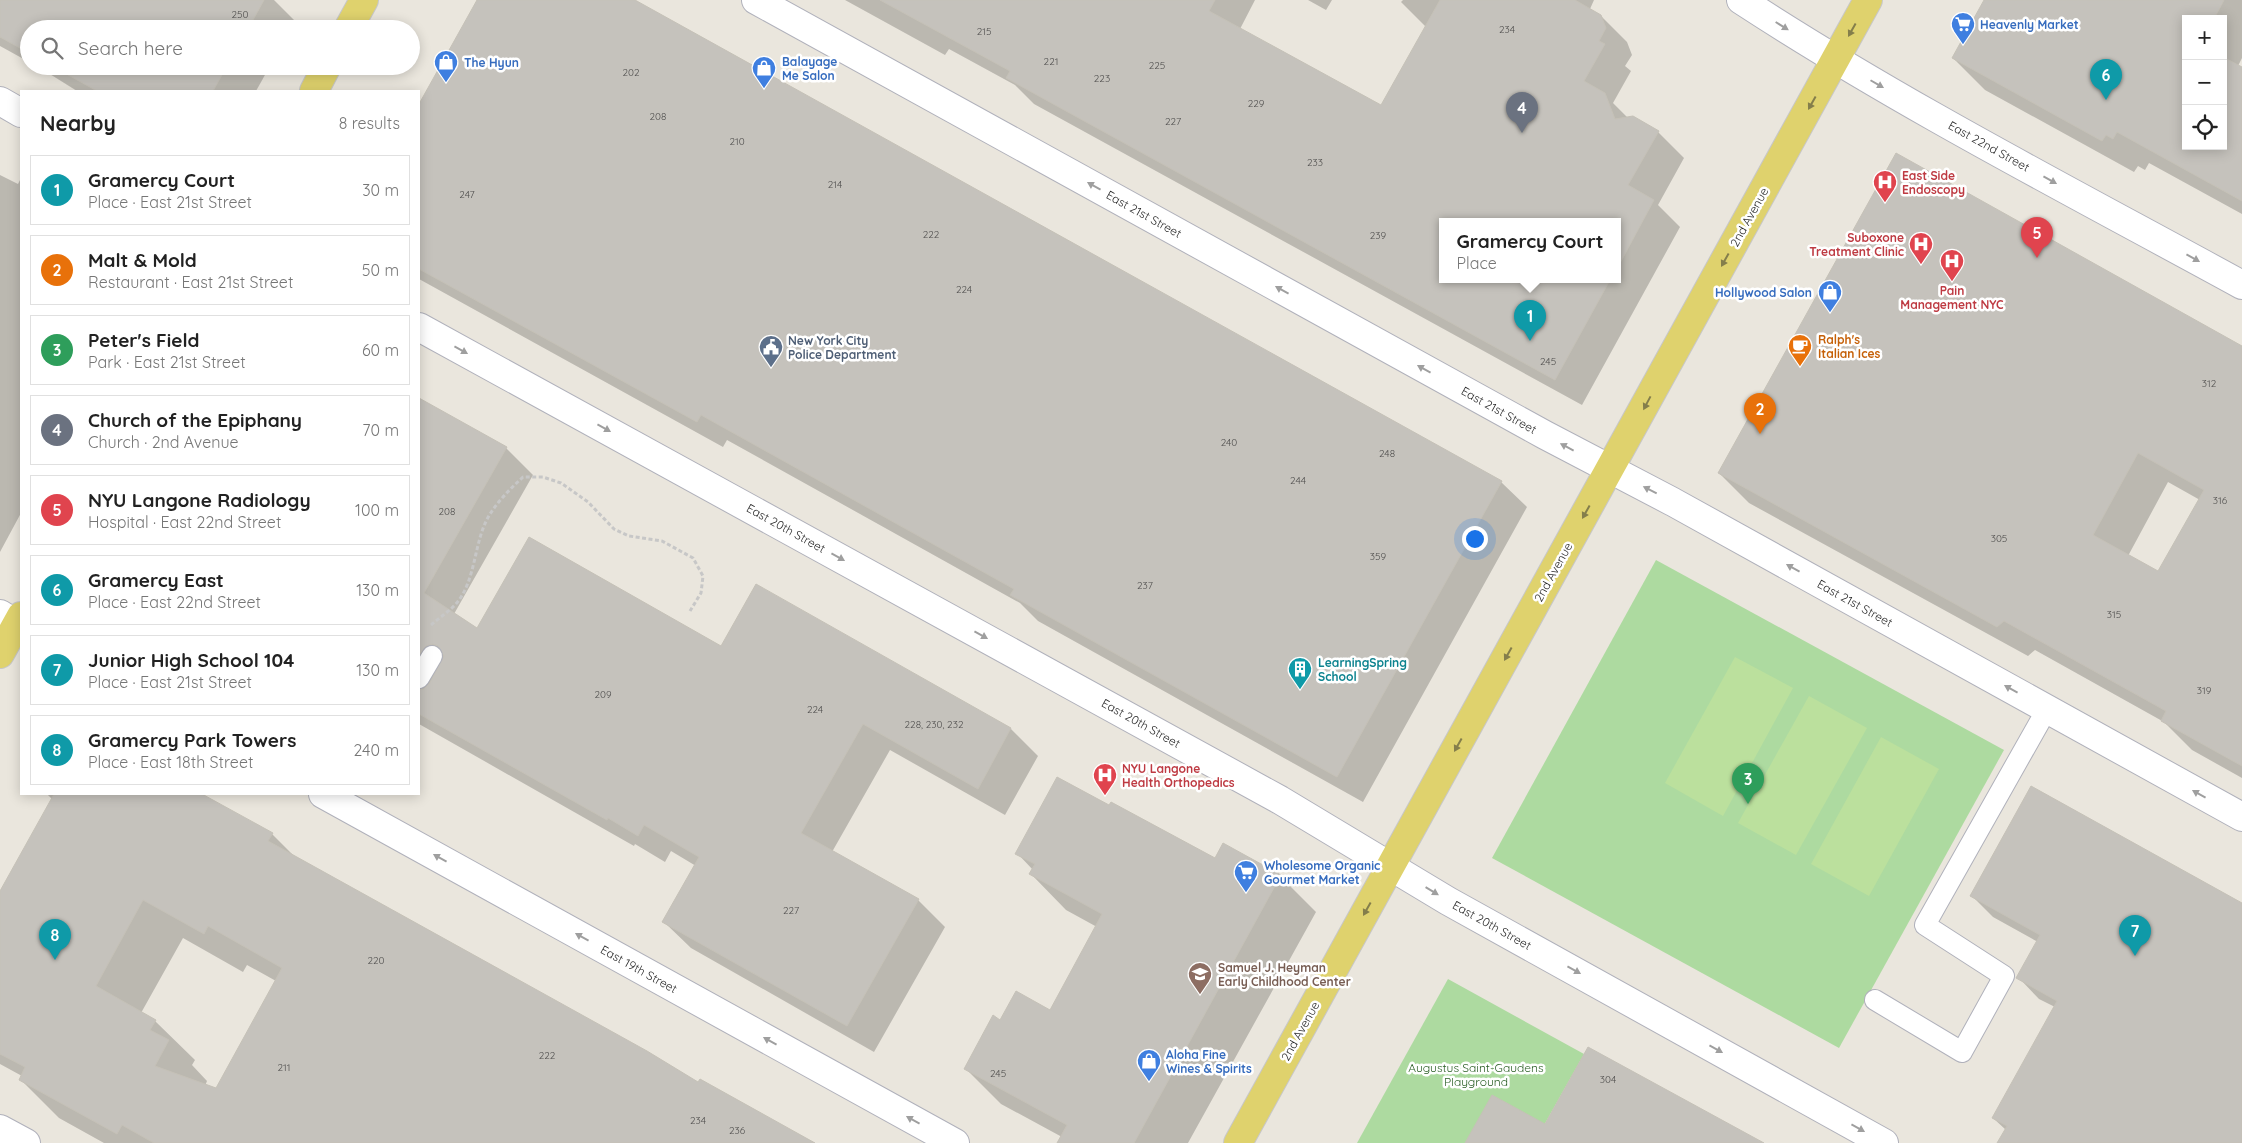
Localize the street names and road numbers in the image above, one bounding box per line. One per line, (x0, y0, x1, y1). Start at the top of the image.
street label: East 22nd Street (1946, 117, 2032, 175)
street label: 2nd Avenue (1727, 185, 1771, 249)
street label: East 21st Street (1104, 187, 1184, 241)
street label: East 21st Street (1459, 383, 1539, 437)
street label: East 20th Street (744, 500, 828, 556)
street label: 2nd Avenue (1531, 540, 1575, 604)
street label: East 21st Street (1815, 576, 1895, 630)
street label: East 20th Street (1099, 695, 1183, 751)
street label: East 20th Street (1450, 897, 1534, 953)
street label: East 19th Street (598, 942, 680, 996)
street label: 2nd Avenue (1278, 999, 1322, 1063)

